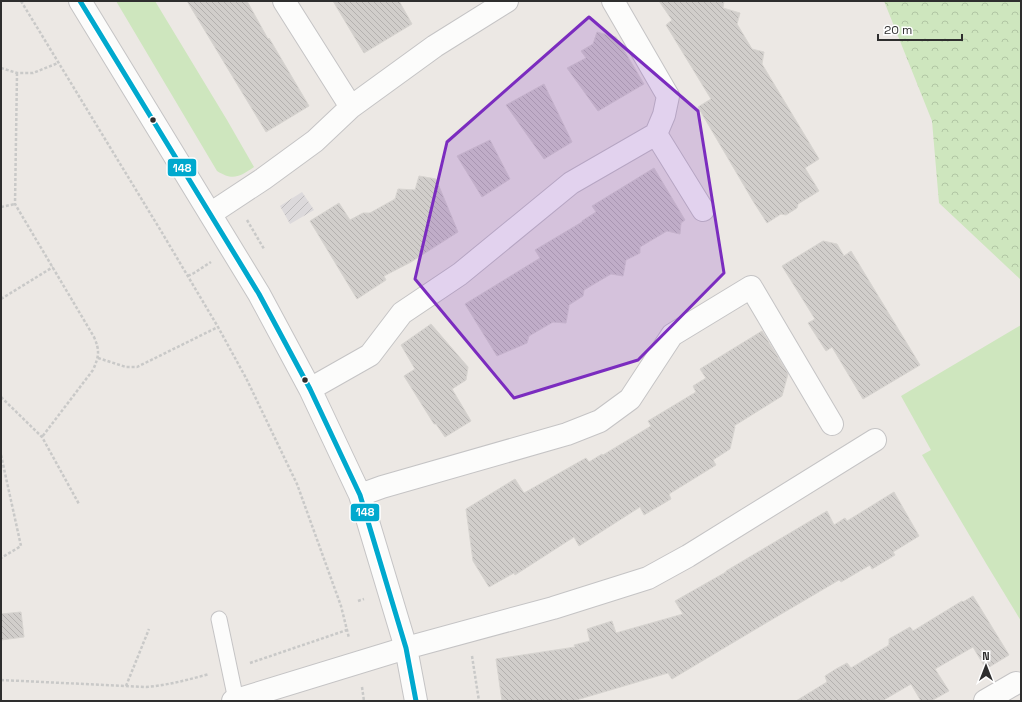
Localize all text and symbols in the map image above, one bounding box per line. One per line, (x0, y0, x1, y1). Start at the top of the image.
scale bar (878, 16, 962, 42)
text: 20 m (884, 22, 912, 38)
unlabelled marker (148, 115, 158, 125)
line badge: 148 (167, 158, 197, 177)
text: 148 (173, 161, 192, 175)
unlabelled marker (300, 375, 310, 385)
line badge: 148 (350, 503, 380, 522)
text: 148 (356, 505, 375, 519)
north arrow (966, 646, 1006, 686)
text: N (982, 649, 990, 663)

